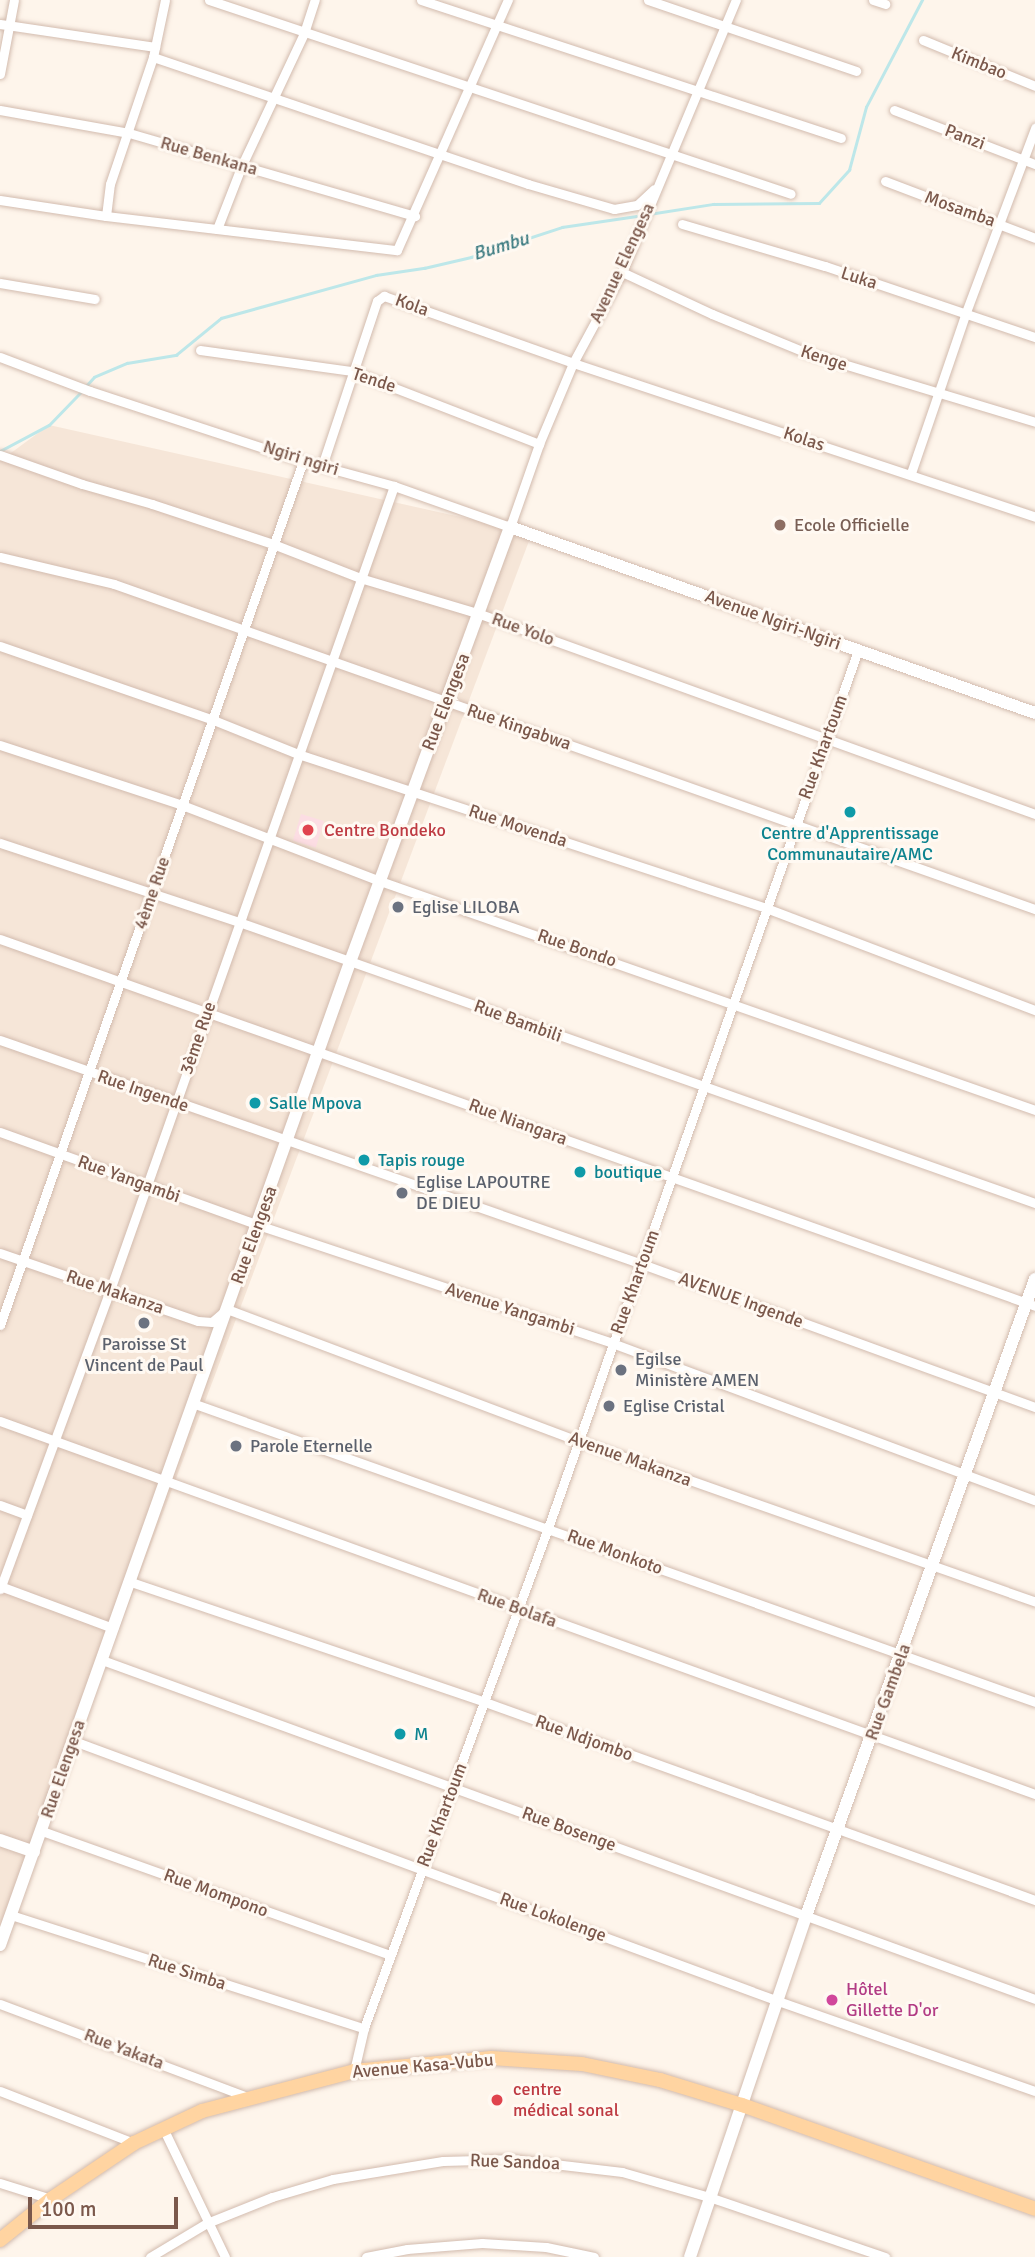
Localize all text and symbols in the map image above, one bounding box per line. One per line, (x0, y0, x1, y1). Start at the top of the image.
street label: Kimbao (948, 42, 1010, 84)
street label: Panzi (942, 119, 988, 155)
street label: Rue Benkana (158, 132, 260, 180)
street label: Mosamba (922, 186, 998, 232)
street label: Avenue Elengesa (585, 200, 659, 326)
water label: Bumbu (470, 228, 532, 266)
street label: Luka (838, 262, 880, 294)
street label: Kola (392, 289, 432, 321)
street label: Kenge (798, 340, 850, 376)
street label: Tende (349, 363, 399, 397)
street label: Kolas (781, 422, 827, 456)
street label: Ngiri ngiri (260, 436, 342, 480)
place label: Ecole Officielle (794, 514, 909, 536)
marker: Ecole Officielle (772, 517, 788, 533)
street label: Avenue Ngiri-Ngiri (702, 585, 844, 655)
street label: Rue Yolo (489, 608, 557, 650)
street label: Rue Elengesa (417, 650, 475, 754)
street label: Rue Khartoum (794, 692, 852, 802)
street label: Rue Kingabwa (464, 699, 574, 755)
street label: Rue Movenda (466, 800, 570, 852)
marker: Centre d'Apprentissage Communautaire/AMC (842, 804, 858, 820)
place label: Centre Bondeko (324, 819, 446, 841)
marker: Centre Bondeko (298, 820, 318, 840)
place label: Centre d'Apprentissage Communautaire/AMC (761, 823, 939, 866)
street label: 4ème Rue (130, 854, 174, 932)
place label: Eglise LILOBA (412, 896, 520, 918)
marker: Eglise LILOBA (390, 899, 406, 915)
street label: Rue Bondo (535, 924, 619, 972)
street label: Rue Bambili (471, 995, 565, 1047)
street label: 3ème Rue (176, 999, 220, 1077)
street label: Rue Ingende (94, 1065, 192, 1117)
place label: Salle Mpova (269, 1092, 362, 1114)
street label: Rue Niangara (466, 1094, 570, 1150)
marker: Salle Mpova (247, 1095, 263, 1111)
place label: Tapis rouge (378, 1149, 465, 1171)
street label: Rue Yangambi (75, 1150, 183, 1208)
marker: Tapis rouge (356, 1152, 372, 1168)
place label: boutique (594, 1161, 662, 1183)
marker: boutique (572, 1164, 588, 1180)
place label: Eglise LAPOUTRE DE DIEU (416, 1172, 551, 1214)
street label: Rue Elengesa (226, 1183, 282, 1287)
marker: Eglise LAPOUTRE DE DIEU (394, 1185, 410, 1201)
street label: Rue Khartoum (606, 1227, 664, 1337)
street label: Rue Makanza (63, 1265, 167, 1319)
street label: AVENUE Ingende (676, 1267, 806, 1333)
street label: Avenue Yangambi (443, 1278, 577, 1340)
marker: Paroisse St Vincent de Paul (136, 1315, 152, 1331)
place label: Paroisse St Vincent de Paul (84, 1334, 204, 1376)
place label: Egilse Ministère AMEN (635, 1349, 759, 1392)
marker: Egilse Ministère AMEN (613, 1362, 629, 1378)
place label: Eglise Cristal (623, 1395, 725, 1417)
marker: Eglise Cristal (601, 1398, 617, 1414)
street label: Avenue Makanza (566, 1427, 694, 1491)
place label: Parole Eternelle (250, 1435, 372, 1457)
marker: Parole Eternelle (228, 1438, 244, 1454)
street label: Rue Monkoto (564, 1525, 666, 1579)
street label: Rue Bolafa (474, 1584, 560, 1632)
street label: Rue Gambela (861, 1641, 915, 1743)
street label: Rue Ndjombo (532, 1710, 636, 1766)
street label: Rue Elengesa (36, 1717, 90, 1821)
place label: M (414, 1723, 429, 1745)
marker: M (392, 1726, 408, 1742)
street label: Rue Khartoum (412, 1760, 472, 1870)
street label: Rue Bosenge (519, 1802, 619, 1856)
street label: Rue Mompono (161, 1864, 271, 1922)
street label: Rue Lokolenge (497, 1888, 609, 1946)
street label: Rue Simba (145, 1949, 229, 1995)
place label: Hôtel Gillette D'or (846, 1979, 938, 2022)
marker: Hôtel Gillette D'or (824, 1992, 840, 2008)
street label: Rue Yakata (81, 2024, 167, 2074)
street label: Avenue Kasa-Vubu (351, 2049, 495, 2083)
place label: centre médical sonal (513, 2079, 619, 2122)
marker: centre médical sonal (487, 2090, 507, 2110)
street label: Rue Sandoa (470, 2150, 560, 2174)
scale bar (32, 2184, 182, 2228)
text: 100 m (41, 2196, 96, 2222)

